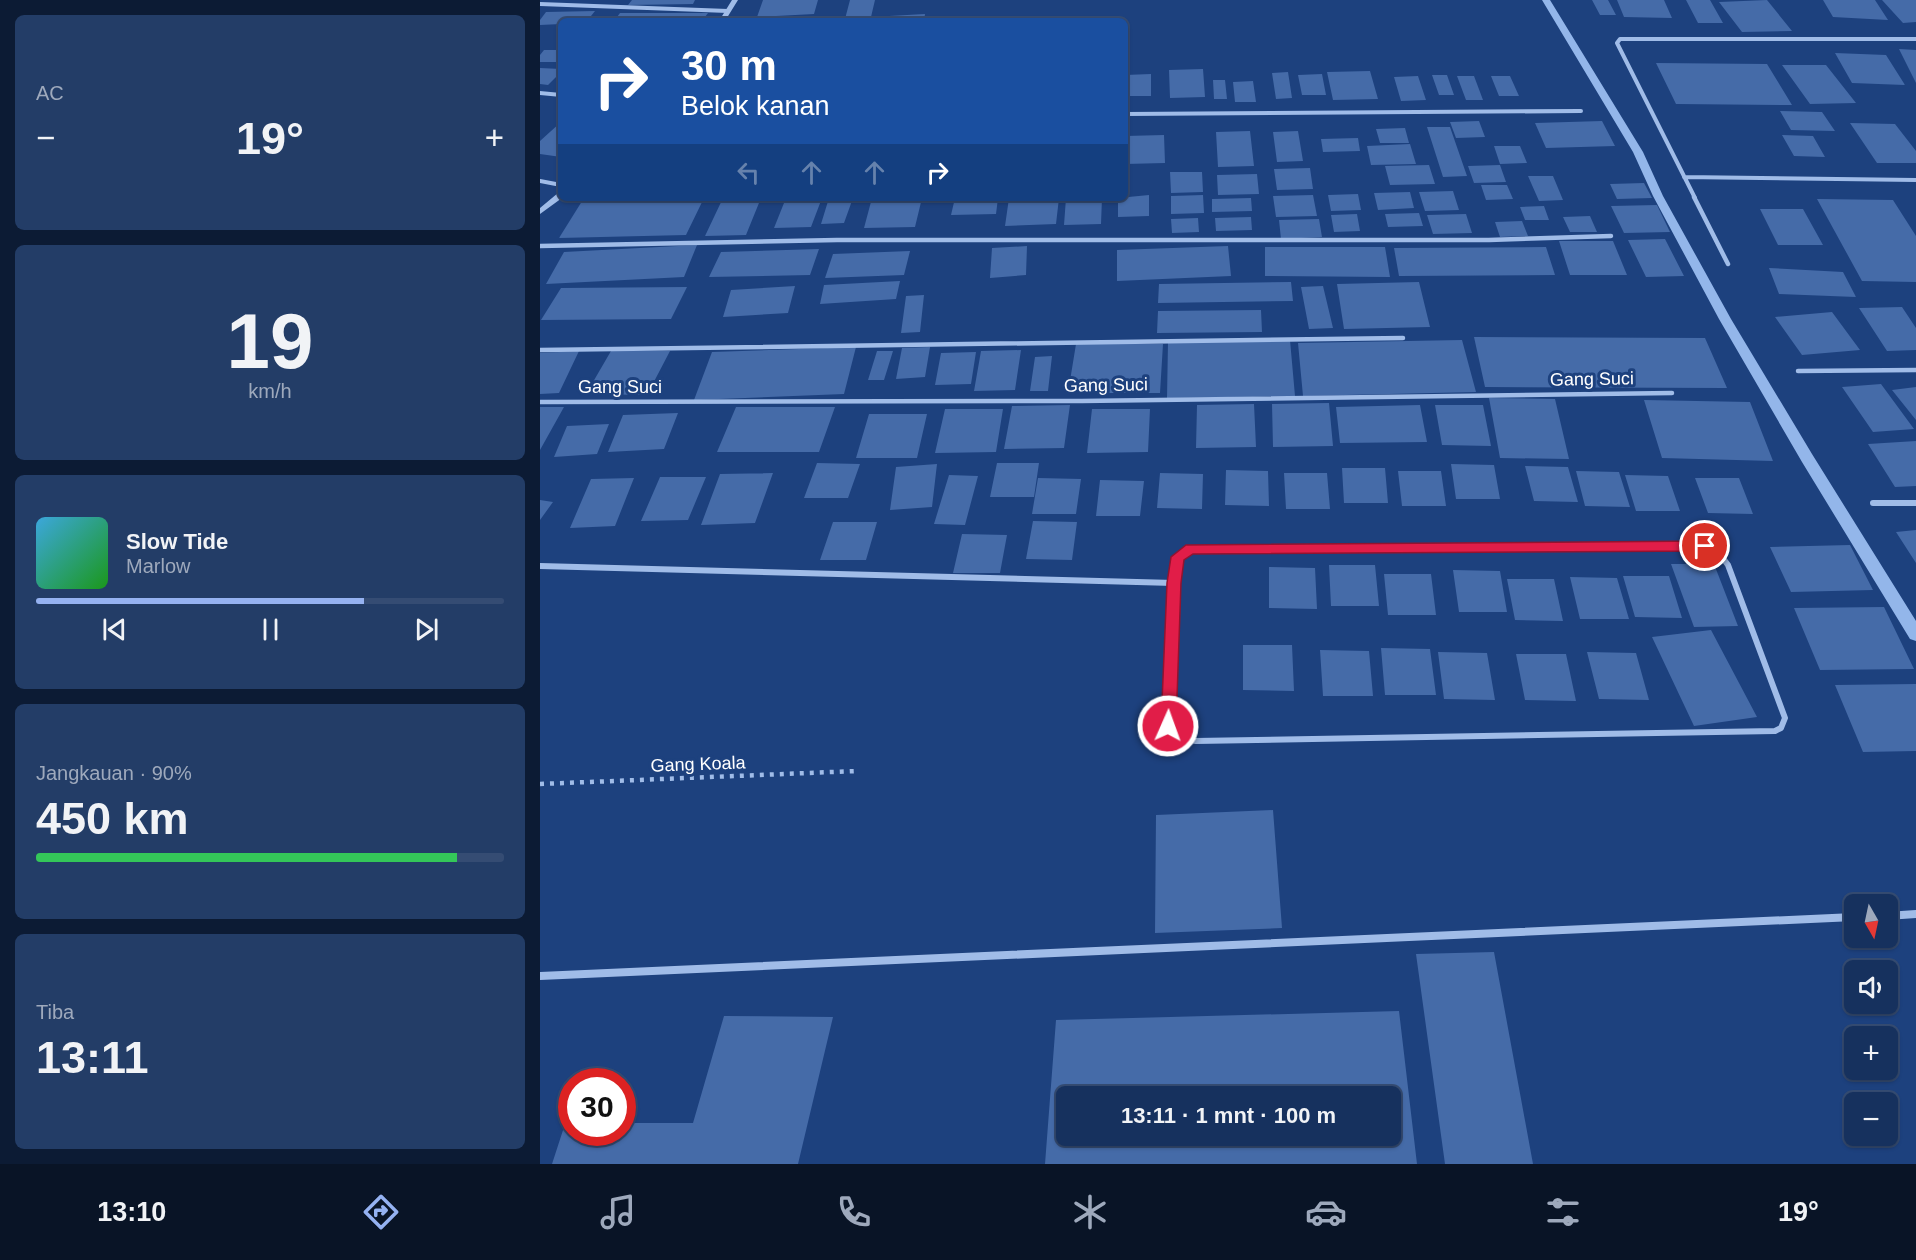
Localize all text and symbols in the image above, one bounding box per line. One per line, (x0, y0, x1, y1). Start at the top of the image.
icon: right (582, 42, 660, 120)
text: 30 m (681, 42, 777, 89)
text: AC (36, 82, 64, 104)
text: Belok kanan (681, 91, 830, 121)
text: 19° (236, 113, 304, 164)
text: − (36, 119, 55, 156)
text: + (485, 119, 504, 156)
icon: left (732, 156, 765, 189)
icon: ahead (795, 156, 828, 189)
icon: ahead (858, 156, 891, 189)
icon: right (921, 156, 954, 189)
text: 19 (227, 297, 313, 385)
street label: Gang Suci (1550, 368, 1634, 390)
street label: Gang Suci (1064, 374, 1148, 396)
street label: Gang Suci (578, 377, 662, 397)
text: km/h (248, 380, 292, 402)
pin (1679, 520, 1730, 571)
text: Slow Tide (126, 529, 228, 554)
icon: arrive (1688, 529, 1721, 562)
text: Marlow (126, 555, 190, 577)
icon: previous (98, 613, 131, 646)
icon: pause (254, 613, 287, 646)
icon: next (410, 613, 443, 646)
position arrow (1136, 694, 1200, 758)
street label: Gang Koala (650, 752, 747, 776)
text: Jangkauan · 90% (36, 762, 192, 784)
text: 450 km (36, 793, 189, 844)
north arrow (1844, 894, 1898, 948)
map controls (1844, 894, 1898, 1146)
button: sound (1844, 960, 1898, 1014)
text: Tiba (36, 1001, 74, 1023)
button: + (1844, 1026, 1898, 1080)
text: 13:11 (36, 1032, 149, 1083)
speed limit sign: 30 (558, 1068, 636, 1146)
button: − (1844, 1092, 1898, 1146)
text: 13:11 · 1 mnt · 100 m (1121, 1103, 1336, 1128)
icon: directions (360, 1191, 402, 1233)
icon: music (597, 1191, 639, 1233)
icon: phone (833, 1191, 875, 1233)
icon: climate (1069, 1191, 1111, 1233)
icon: car (1305, 1191, 1347, 1233)
icon: filters (1542, 1191, 1584, 1233)
text: 13:10 (97, 1197, 166, 1227)
text: 19° (1778, 1197, 1819, 1227)

